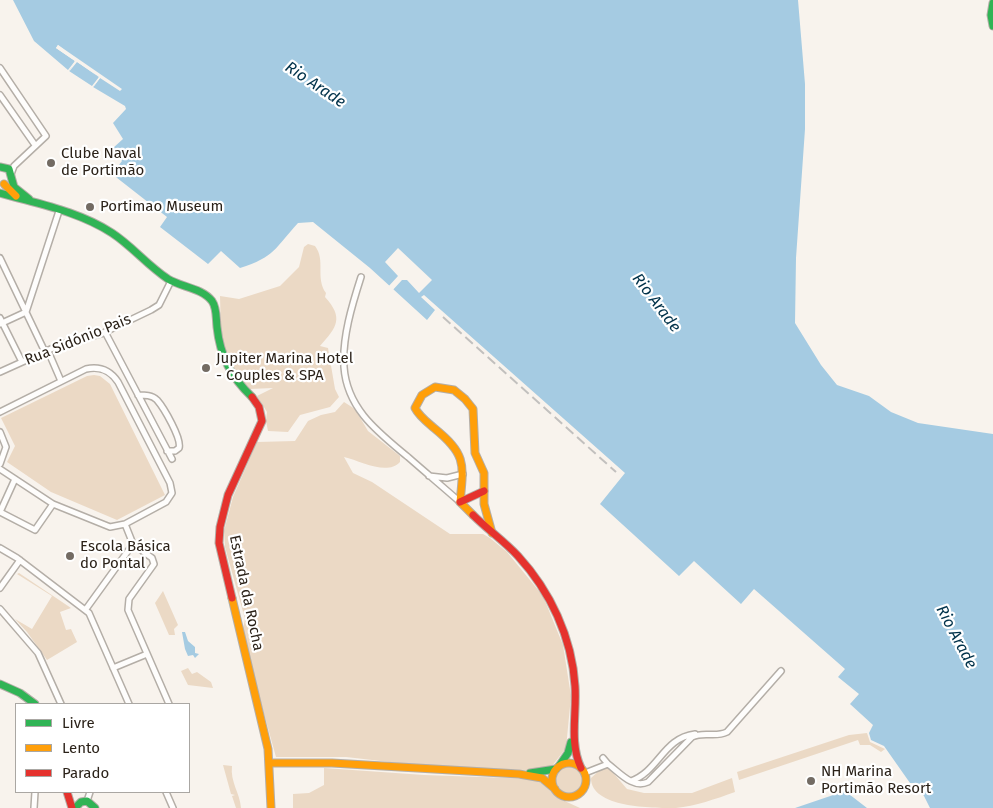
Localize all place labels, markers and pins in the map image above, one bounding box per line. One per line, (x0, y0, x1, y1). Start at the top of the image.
place label: Clube Naval de Portimão (61, 145, 144, 180)
marker: Clube Naval de Portimão (45, 157, 57, 169)
place label: Portimao Museum (100, 198, 223, 216)
marker: Portimao Museum (84, 201, 96, 213)
place label: Jupiter Marina Hotel - Couples & SPA (216, 350, 353, 385)
marker: Jupiter Marina Hotel - Couples & SPA (200, 362, 212, 374)
place label: Escola Básica do Pontal (80, 538, 171, 573)
marker: Escola Básica do Pontal (64, 550, 76, 562)
place label: NH Marina Portimão Resort (821, 763, 931, 798)
marker: NH Marina Portimão Resort (805, 775, 817, 787)

